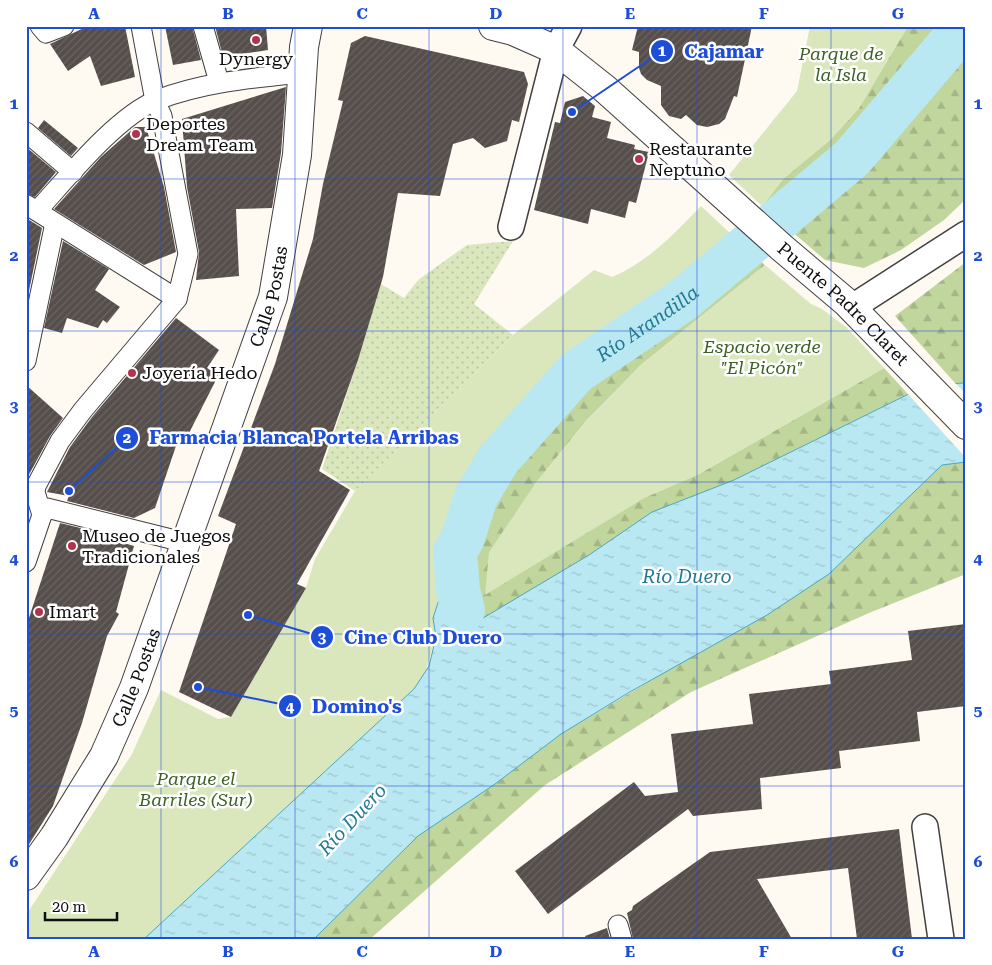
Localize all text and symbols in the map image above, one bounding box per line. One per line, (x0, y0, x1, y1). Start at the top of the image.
text: A (88, 4, 100, 23)
text: B (222, 4, 234, 23)
text: C (356, 4, 368, 23)
text: D (490, 4, 503, 23)
text: E (625, 4, 635, 23)
text: F (759, 4, 769, 23)
text: G (892, 4, 905, 23)
marker: Dynergy (250, 34, 262, 46)
callout: Cajamar (649, 34, 774, 68)
text: Cajamar (684, 40, 764, 63)
text: 1 (658, 42, 667, 60)
park label: Parque de la Isla (798, 43, 883, 85)
place label: Dynergy (219, 48, 294, 69)
text: 1 (10, 94, 19, 113)
text: 1 (974, 94, 983, 113)
place label: Deportes Dream Team (146, 113, 255, 155)
marker: Deportes Dream Team (130, 128, 142, 140)
place label: Restaurante Neptuno (649, 138, 752, 180)
marker: Restaurante Neptuno (633, 153, 645, 165)
street label: Puente Padre Claret (773, 238, 913, 370)
street label: Calle Postas (245, 244, 291, 350)
text: 2 (10, 246, 19, 265)
text: 2 (974, 246, 983, 265)
water label: Río Arandilla (591, 281, 703, 367)
park label: Espacio verde "El Picón" (702, 336, 821, 378)
place label: Joyería Hedo (142, 362, 258, 383)
marker: Joyería Hedo (126, 367, 138, 379)
text: 3 (10, 397, 19, 416)
text: 3 (974, 397, 983, 416)
callout: Farmacia Blanca Portela Arribas (115, 421, 469, 455)
text: Farmacia Blanca Portela Arribas (149, 426, 459, 449)
text: 2 (123, 429, 131, 447)
place label: Museo de Juegos Tradicionales (82, 525, 231, 567)
marker: Museo de Juegos Tradicionales (66, 540, 78, 552)
text: 4 (10, 549, 19, 568)
text: 4 (974, 549, 983, 568)
water label: Río Duero (641, 565, 732, 588)
place label: Imart (49, 601, 97, 622)
marker: Imart (33, 606, 45, 618)
callout: Cine Club Duero (309, 620, 512, 654)
street label: Calle Postas (107, 625, 164, 730)
text: Cine Club Duero (344, 626, 502, 649)
text: 3 (318, 629, 327, 647)
callout: Domino's (277, 689, 412, 723)
text: Domino's (312, 695, 402, 718)
text: 4 (286, 698, 295, 716)
text: 5 (10, 701, 19, 720)
text: 5 (974, 701, 983, 720)
park label: Parque el Barriles (Sur) (138, 768, 253, 810)
water label: Río Duero (313, 779, 391, 861)
text: 6 (10, 852, 19, 871)
text: 6 (974, 852, 983, 871)
scale bar (45, 890, 118, 922)
text: 20 m (52, 898, 87, 916)
text: A (88, 942, 100, 961)
text: B (222, 942, 234, 961)
text: C (356, 942, 368, 961)
text: D (490, 942, 503, 961)
text: E (625, 942, 635, 961)
text: F (759, 942, 769, 961)
text: G (892, 942, 905, 961)

